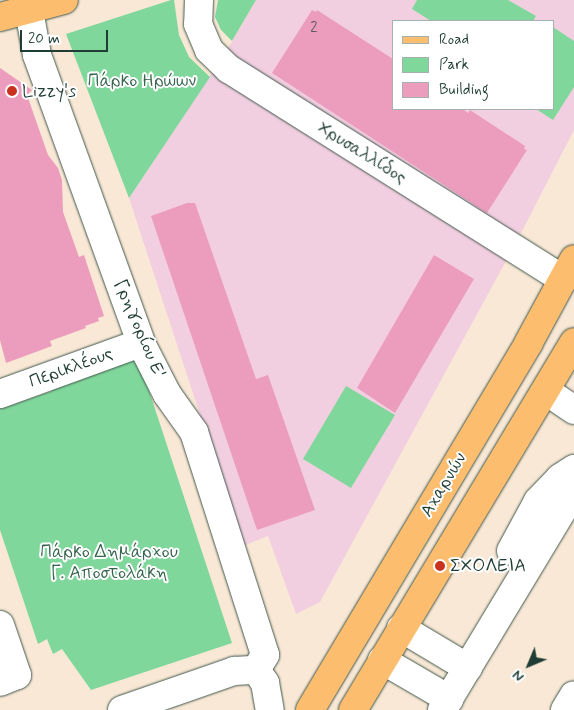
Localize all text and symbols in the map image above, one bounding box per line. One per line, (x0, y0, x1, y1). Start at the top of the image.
scale bar (22, 20, 110, 52)
house number: 2 (310, 20, 318, 38)
legend (392, 20, 554, 110)
text: 20 m (28, 29, 60, 49)
text: Road (439, 30, 469, 50)
text: Park (439, 55, 469, 75)
park label: Πάρκο Ηρώων (88, 70, 196, 92)
place label: Lizzy's (22, 80, 76, 102)
text: Building (439, 80, 489, 100)
marker: Lizzy's (6, 85, 18, 97)
street label: Χρυσαλλίδος (314, 117, 410, 189)
street label: Γρηγορίου Ε' (109, 277, 169, 381)
street label: Περικλέους (26, 343, 116, 393)
street label: Αχαρνών (416, 449, 472, 521)
park label: Πάρκο Δημάρχου Γ. Αποστολάκη (40, 542, 178, 584)
place label: ΣΧΟΛΕΙΑ (450, 555, 526, 577)
marker: ΣΧΟΛΕΙΑ (434, 560, 446, 572)
north arrow (504, 640, 554, 690)
text: N (509, 666, 528, 685)

